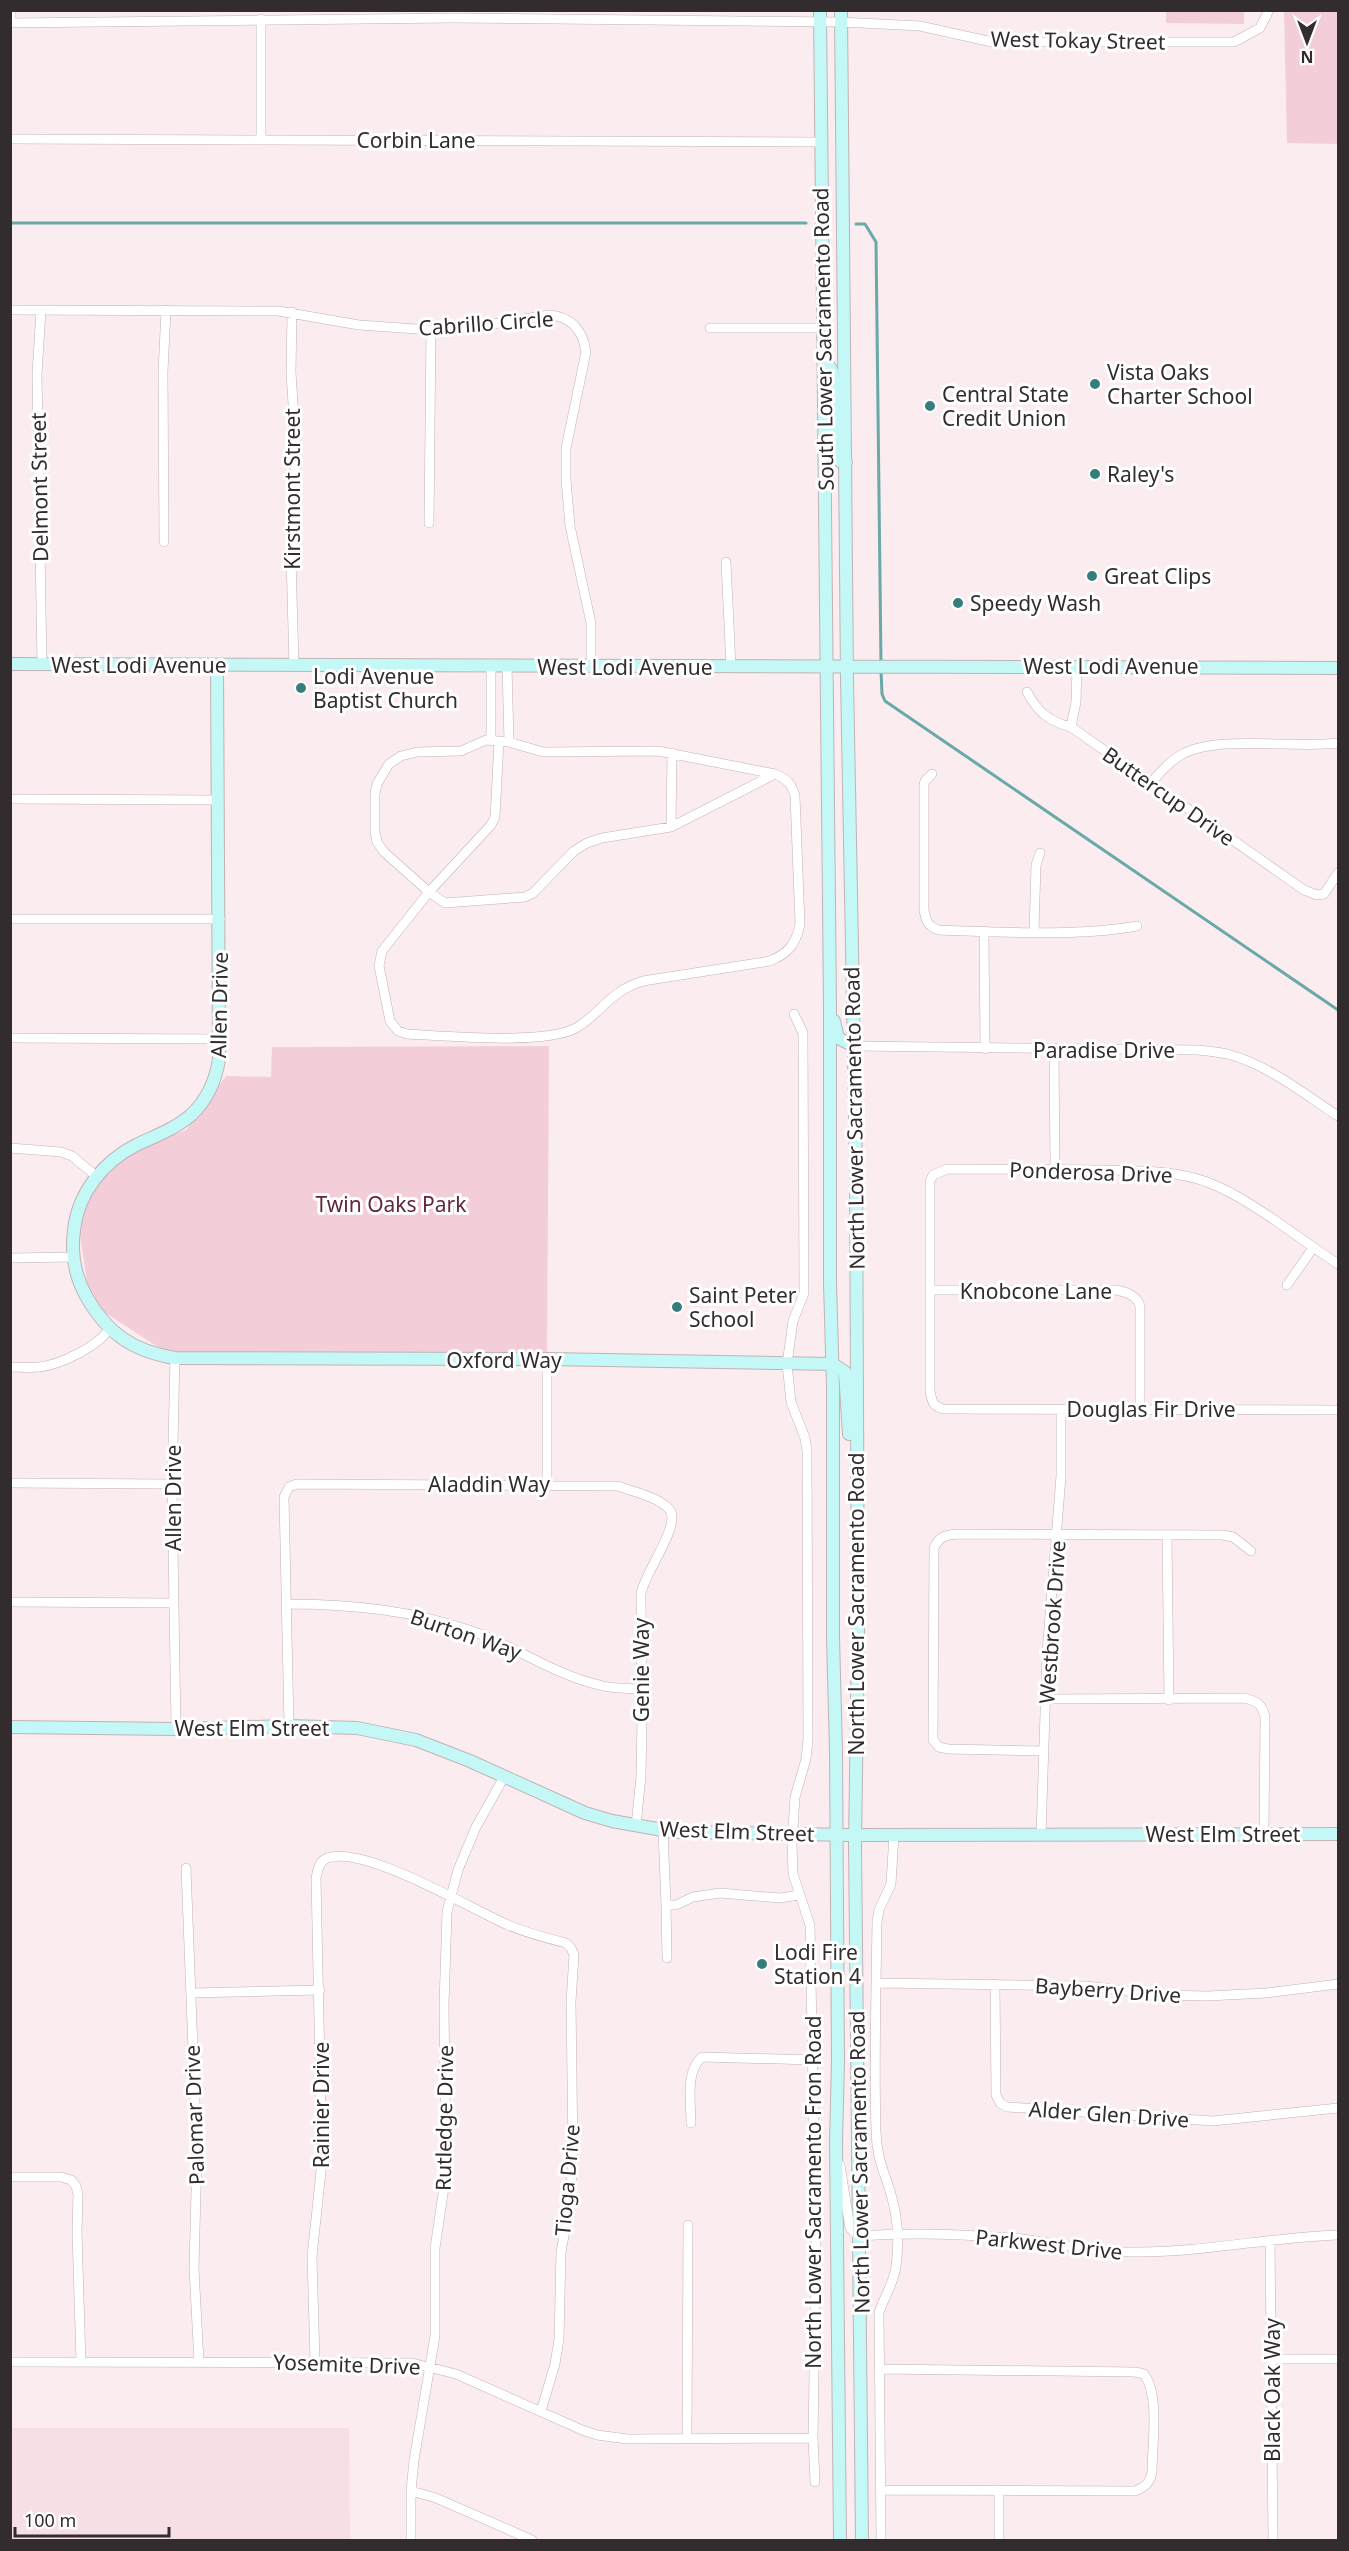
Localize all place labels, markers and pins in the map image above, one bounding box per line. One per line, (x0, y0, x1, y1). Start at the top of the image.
place label: Vista Oaks Charter School (1107, 358, 1253, 410)
marker: Vista Oaks Charter School (1088, 377, 1102, 391)
place label: Central State Credit Union (942, 380, 1069, 432)
marker: Central State Credit Union (923, 399, 937, 413)
place label: Raley's (1107, 460, 1174, 488)
marker: Raley's (1088, 467, 1102, 481)
place label: Great Clips (1104, 562, 1211, 590)
marker: Great Clips (1085, 569, 1099, 583)
place label: Speedy Wash (970, 589, 1101, 617)
marker: Speedy Wash (951, 596, 965, 610)
place label: Lodi Avenue Baptist Church (313, 662, 458, 714)
marker: Lodi Avenue Baptist Church (294, 681, 308, 695)
place label: Saint Peter School (689, 1281, 797, 1333)
marker: Saint Peter School (670, 1300, 684, 1314)
place label: Lodi Fire Station 4 (774, 1938, 861, 1990)
marker: Lodi Fire Station 4 (755, 1957, 769, 1971)

